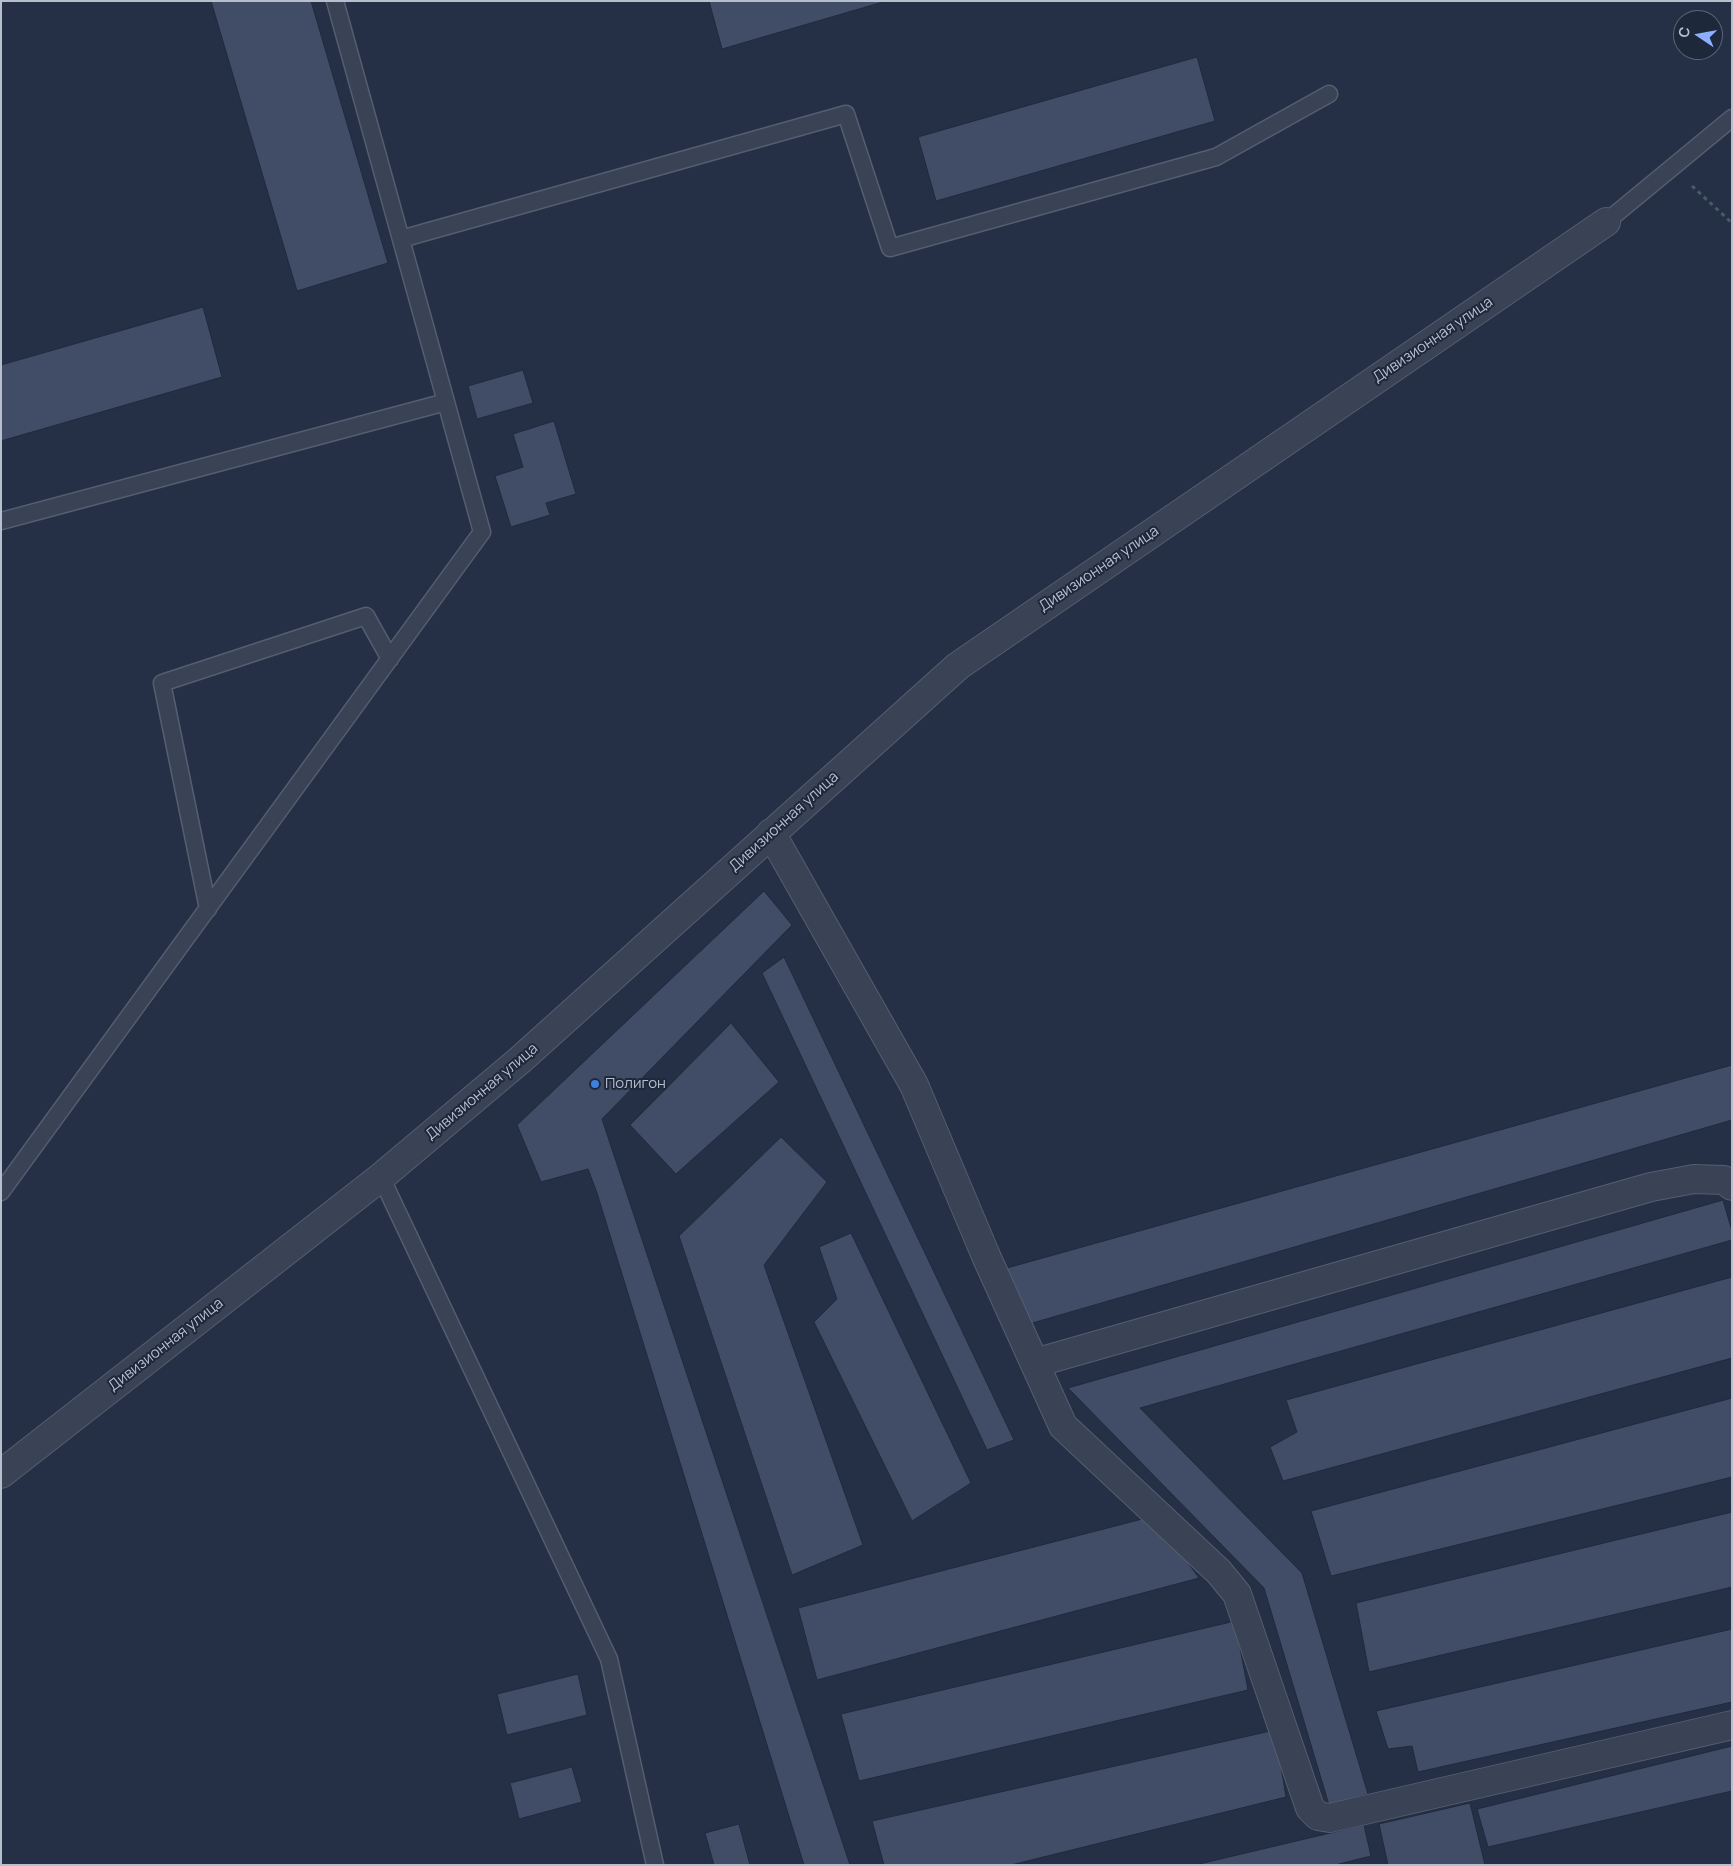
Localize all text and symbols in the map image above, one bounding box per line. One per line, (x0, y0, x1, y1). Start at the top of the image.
north arrow (1673, 10, 1723, 60)
text: С (1673, 25, 1694, 39)
street label: Дивизионная улица (1370, 293, 1496, 387)
street label: Дивизионная улица (1036, 522, 1162, 616)
street label: Дивизионная улица (726, 768, 842, 876)
street label: Дивизионная улица (422, 1040, 542, 1144)
place label: Полигон (605, 1075, 666, 1093)
marker: Полигон (589, 1078, 601, 1090)
street label: Дивизионная улица (105, 1295, 227, 1395)

